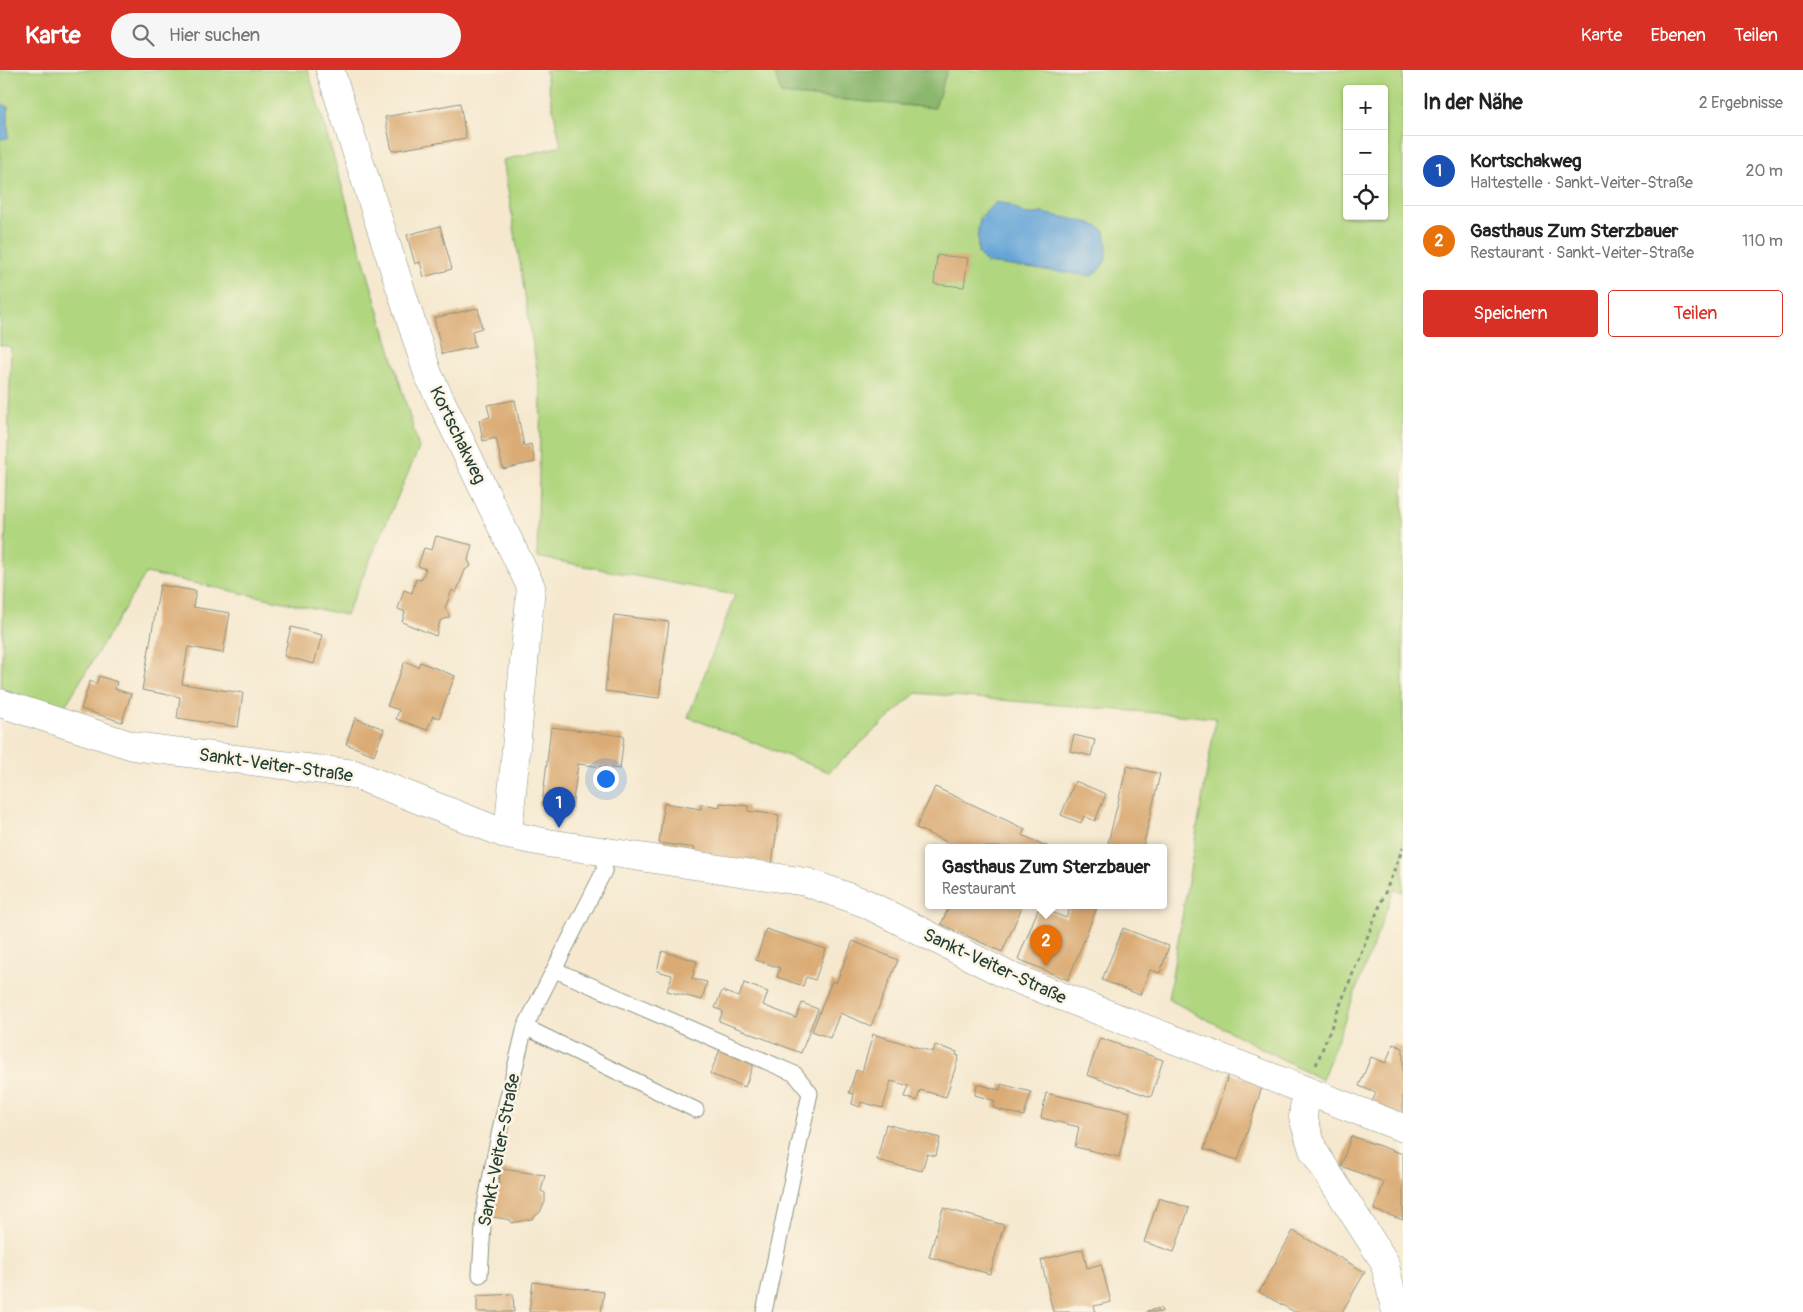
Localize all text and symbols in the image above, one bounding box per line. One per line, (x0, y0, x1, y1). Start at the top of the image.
search box (111, 13, 461, 58)
text: Karte (25, 21, 81, 50)
icon: search (129, 21, 157, 49)
text: Hier suchen (169, 23, 260, 47)
text: Karte (1581, 24, 1622, 47)
text: Ebenen (1650, 24, 1706, 47)
text: Teilen (1734, 24, 1778, 47)
map controls (1343, 85, 1388, 220)
button: + (1343, 85, 1388, 130)
text: In der Nähe (1423, 89, 1523, 116)
text: 2 Ergebnisse (1699, 93, 1783, 113)
button: − (1343, 130, 1388, 175)
text: Kortschakweg (1470, 149, 1582, 173)
text: 1 (1436, 161, 1442, 181)
text: 20 m (1745, 161, 1783, 181)
text: Haltestelle · Sankt-Veiter-Straße (1470, 173, 1693, 193)
button: locate (1343, 175, 1388, 220)
text: Gasthaus Zum Sterzbauer (1470, 219, 1678, 243)
text: 2 (1435, 231, 1443, 251)
text: 110 m (1742, 231, 1783, 251)
text: Restaurant · Sankt-Veiter-Straße (1470, 243, 1694, 263)
button: Speichern (1423, 290, 1598, 337)
button: Teilen (1608, 290, 1783, 337)
street label: Kortschakweg (424, 383, 491, 488)
street label: Sankt-Veiter-Straße (197, 743, 355, 788)
your location (593, 766, 619, 792)
pin: 1 (543, 787, 575, 828)
popup (925, 844, 1167, 909)
text: Gasthaus Zum Sterzbauer (942, 855, 1150, 879)
text: Restaurant (942, 879, 1016, 899)
street label: Sankt-Veiter-Straße (920, 923, 1070, 1010)
pin: 2 (1030, 925, 1062, 966)
street label: Sankt-Veiter-Straße (473, 1072, 526, 1228)

